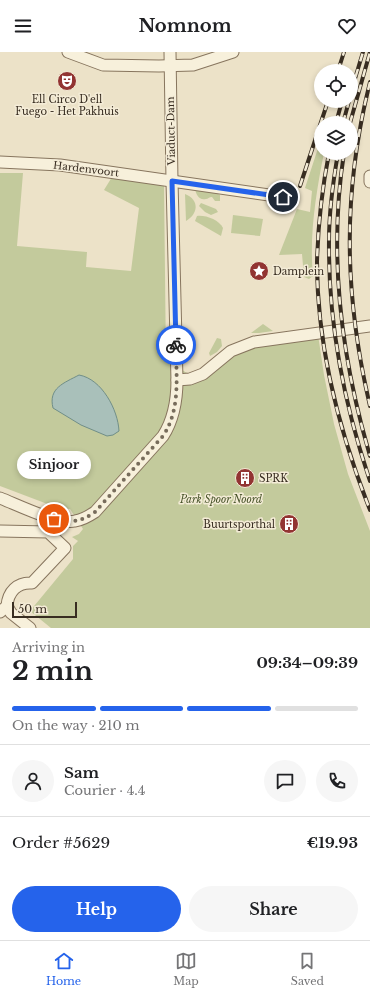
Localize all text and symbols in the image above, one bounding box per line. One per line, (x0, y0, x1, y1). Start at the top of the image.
icon: menu (12, 15, 34, 37)
text: Nomnom (138, 15, 232, 37)
icon: heart (336, 15, 358, 37)
map controls (314, 64, 358, 160)
button: locate (314, 64, 358, 108)
theatre icon: Ell Circo D'ell Fuego - Het Pakhuis (56, 70, 78, 92)
place label: Ell Circo D'ell Fuego - Het Pakhuis (15, 93, 119, 118)
street label: Viaduct-Dam (164, 96, 178, 167)
button: layers (314, 116, 358, 160)
street label: Hardenvoort (52, 159, 120, 180)
pin (266, 180, 300, 214)
icon: home (272, 186, 294, 208)
place icon: Damplein (248, 260, 270, 282)
place label: Damplein (273, 265, 324, 278)
courier (156, 325, 196, 365)
icon: bike (165, 334, 187, 356)
callout: Sinjoor (17, 451, 91, 479)
text: Sinjoor (29, 456, 79, 473)
building icon: SPRK (234, 467, 256, 489)
place label: SPRK (259, 472, 288, 485)
park label: Park Spoor Noord (179, 493, 262, 506)
pin (37, 502, 71, 536)
icon: bag (43, 508, 65, 530)
building icon: Buurtsporthal (278, 513, 300, 535)
place label: Buurtsporthal (203, 518, 275, 531)
scale bar (12, 600, 77, 619)
text: 50 m (18, 602, 47, 616)
text: Arriving in (12, 639, 85, 656)
text: 09:34–09:39 (256, 653, 358, 672)
text: 2 min (12, 655, 93, 687)
text: On the way · 210 m (12, 717, 139, 734)
button: person (12, 760, 54, 802)
button: chat (264, 760, 306, 802)
button: phone (316, 760, 358, 802)
text: Sam (64, 763, 99, 782)
text: Courier · 4.4 (64, 782, 145, 799)
text: Order #5629 (12, 833, 110, 852)
text: €19.93 (307, 833, 358, 852)
button: Help (12, 886, 181, 932)
button: Share (189, 886, 358, 932)
tab: Home (46, 950, 81, 988)
tab: Map (173, 950, 199, 988)
tab: Saved (291, 950, 324, 988)

